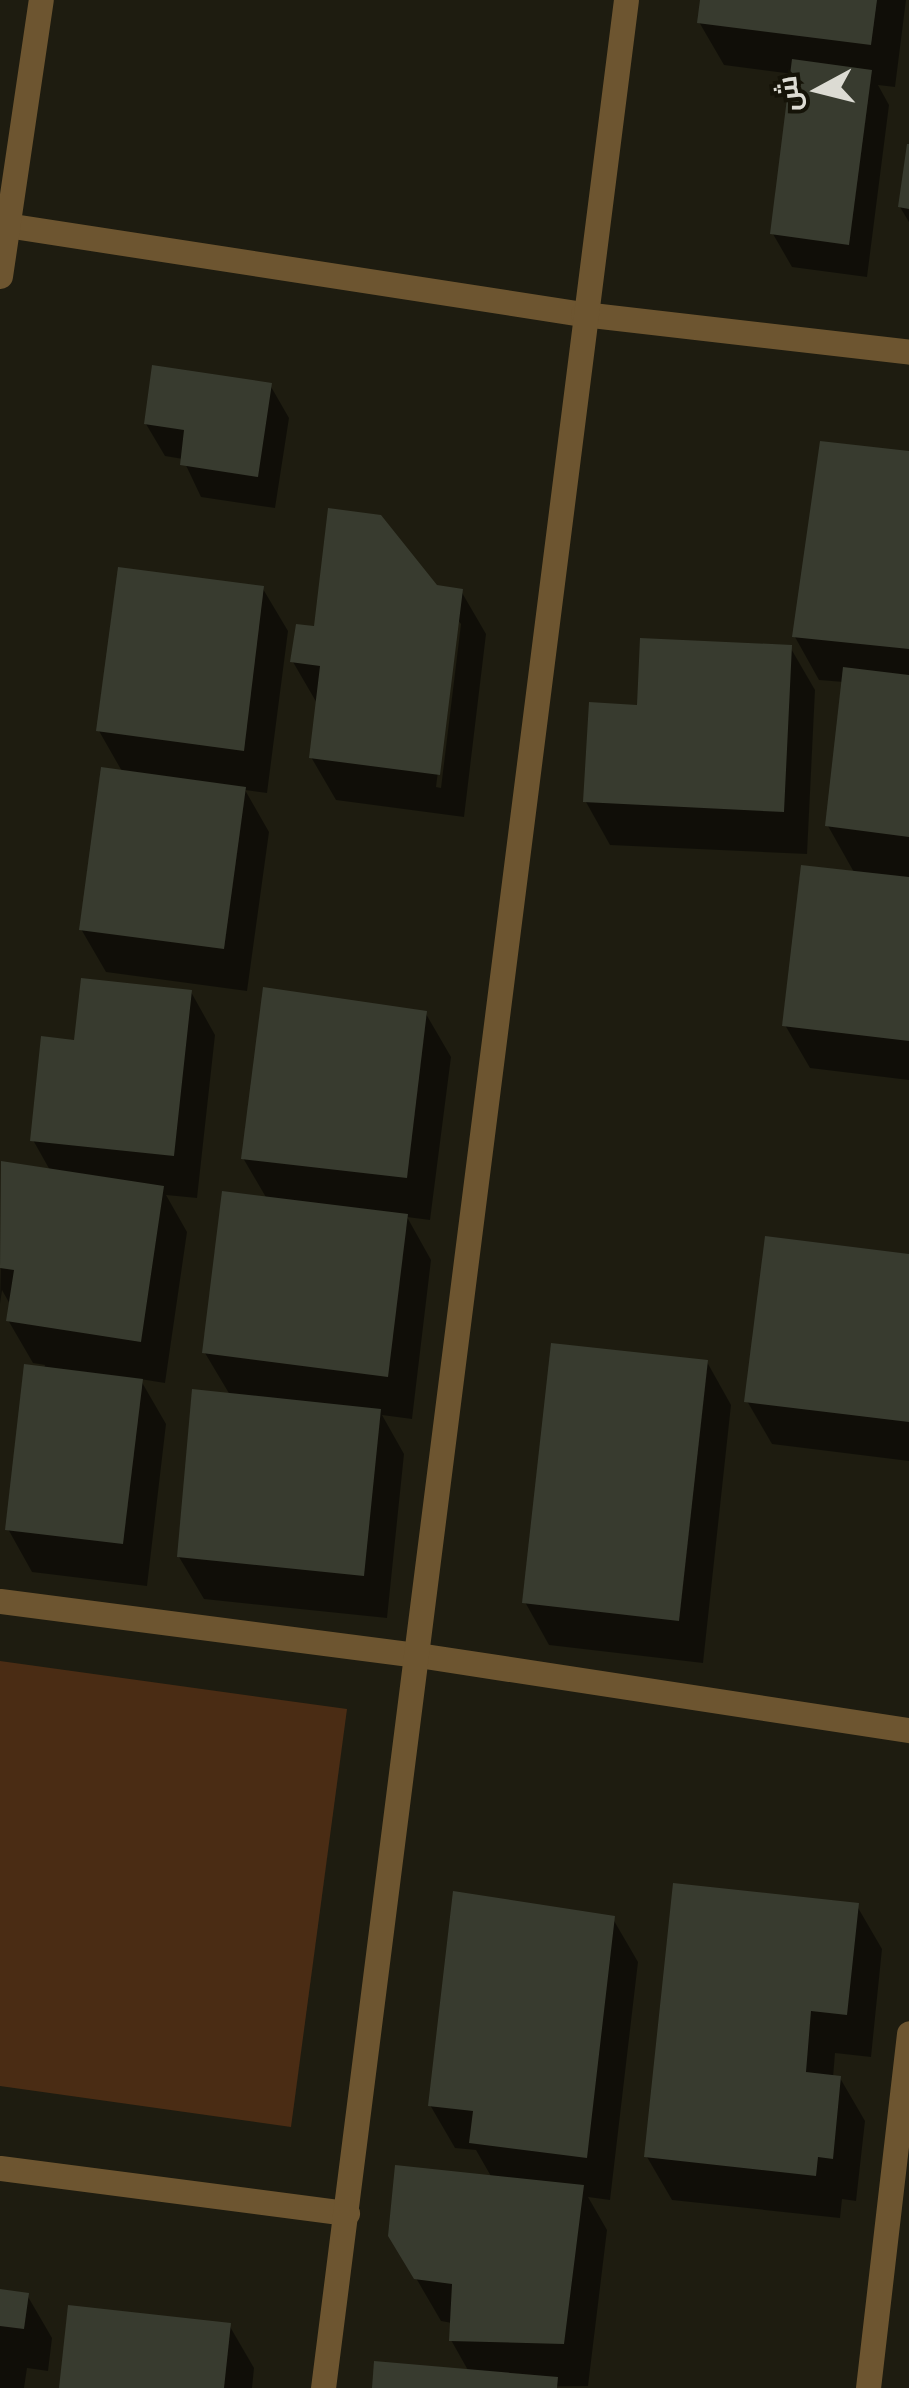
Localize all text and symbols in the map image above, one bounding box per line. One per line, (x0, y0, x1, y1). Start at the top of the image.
north arrow (769, 40, 869, 140)
text: ش (769, 74, 808, 114)

